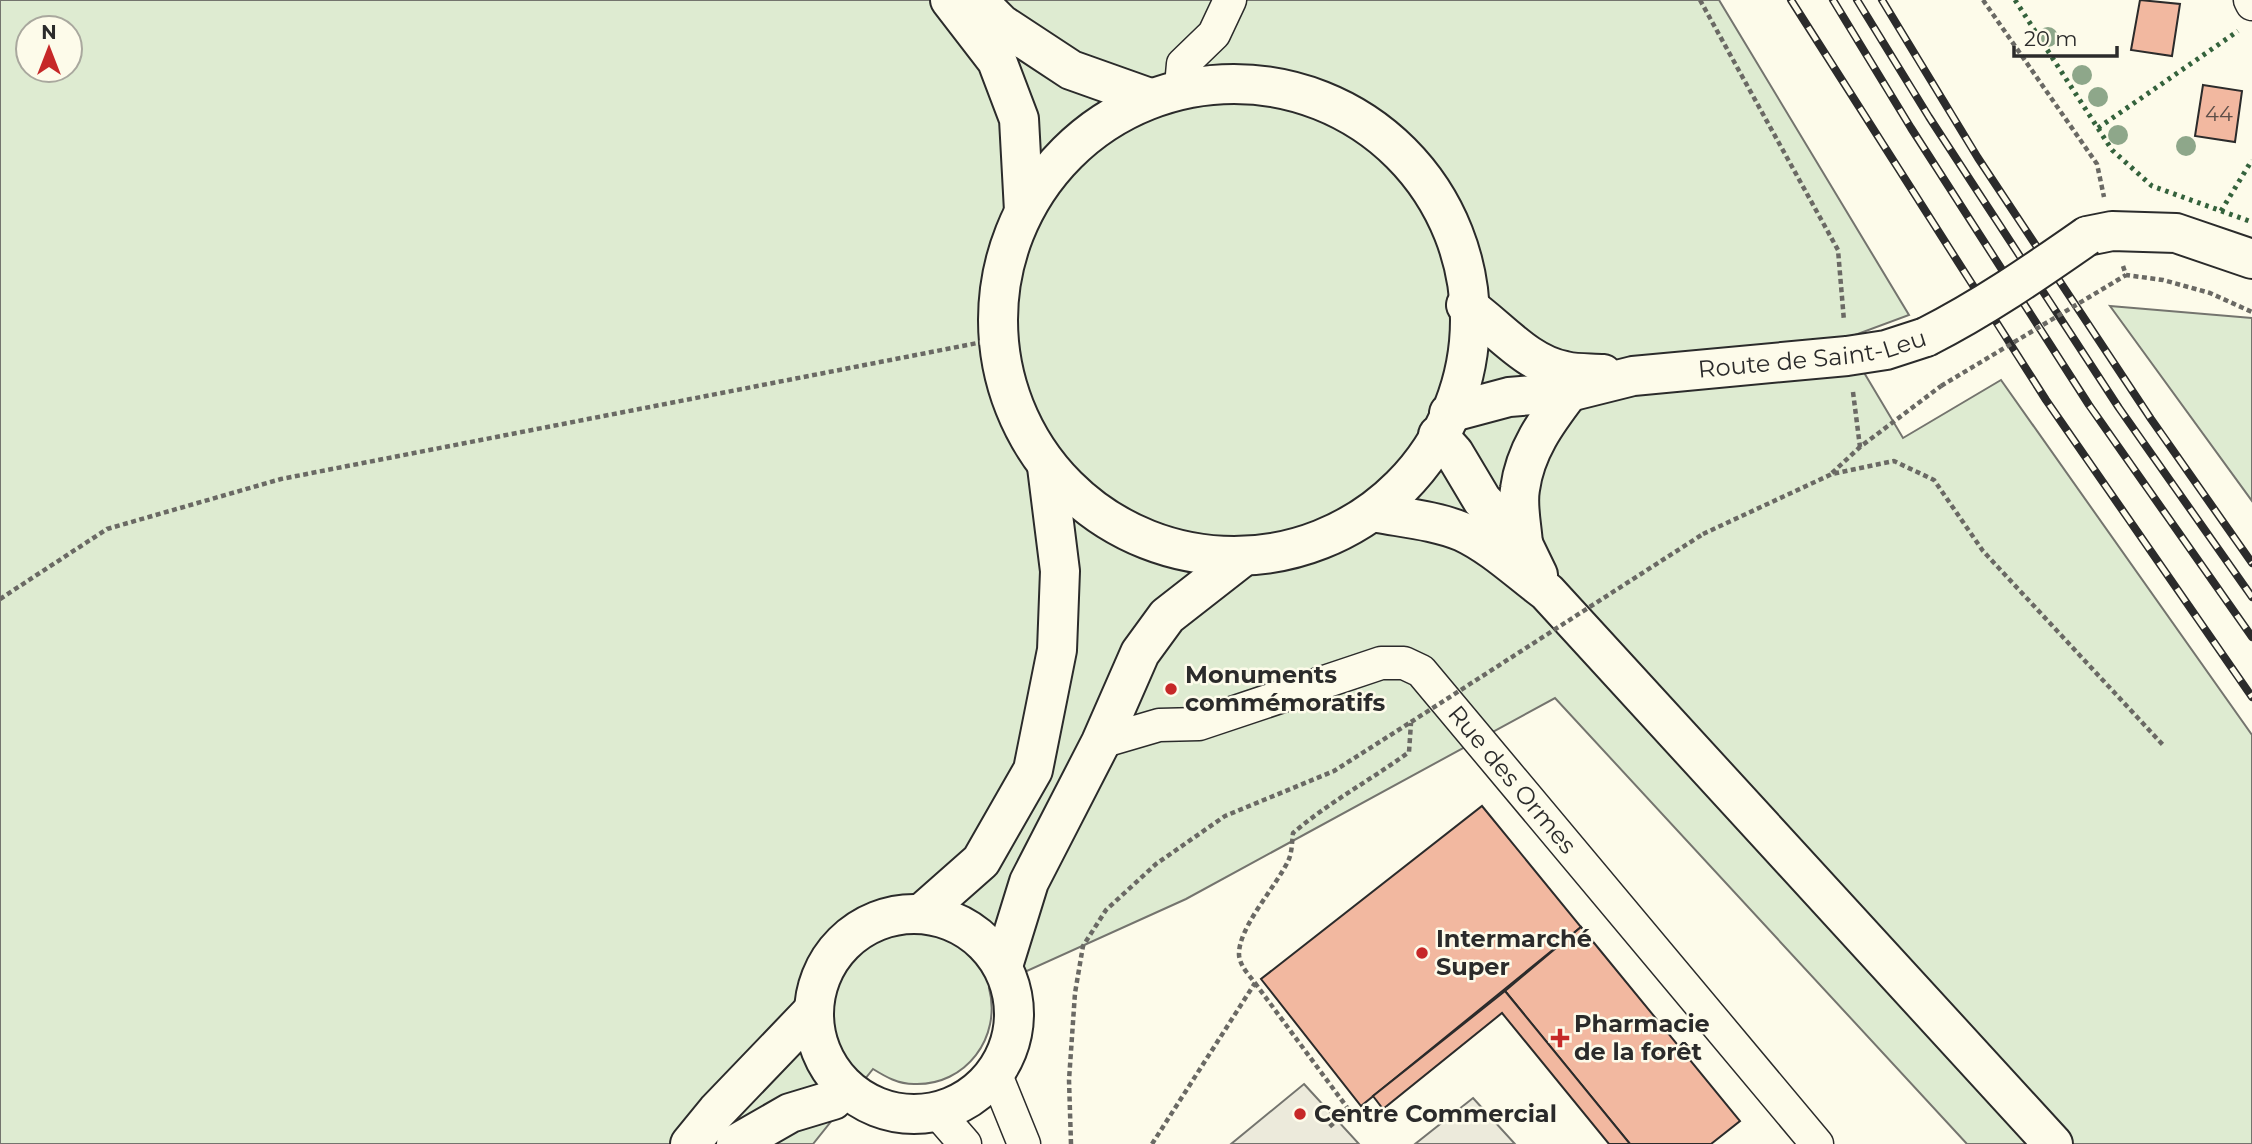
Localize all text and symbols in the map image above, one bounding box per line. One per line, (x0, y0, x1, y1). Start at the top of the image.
north arrow (14, 14, 84, 84)
scale bar (2014, 14, 2117, 58)
text: N (41, 21, 57, 44)
text: 20 m (2024, 26, 2078, 51)
house number: 44 (2205, 101, 2233, 126)
street label: Route de Saint-Leu (1697, 323, 1930, 384)
place label: Monuments commémoratifs (1185, 660, 1385, 717)
marker: Monuments commémoratifs (1163, 681, 1179, 697)
street label: Rue des Ormes (1442, 699, 1583, 859)
place label: Intermarché Super (1436, 924, 1592, 981)
marker: Intermarché Super (1414, 945, 1430, 961)
place label: Pharmacie de la forêt (1574, 1009, 1710, 1066)
marker: Pharmacie de la forêt (1552, 1030, 1568, 1046)
place label: Centre Commercial (1314, 1099, 1557, 1128)
marker: Centre Commercial (1292, 1106, 1308, 1122)

